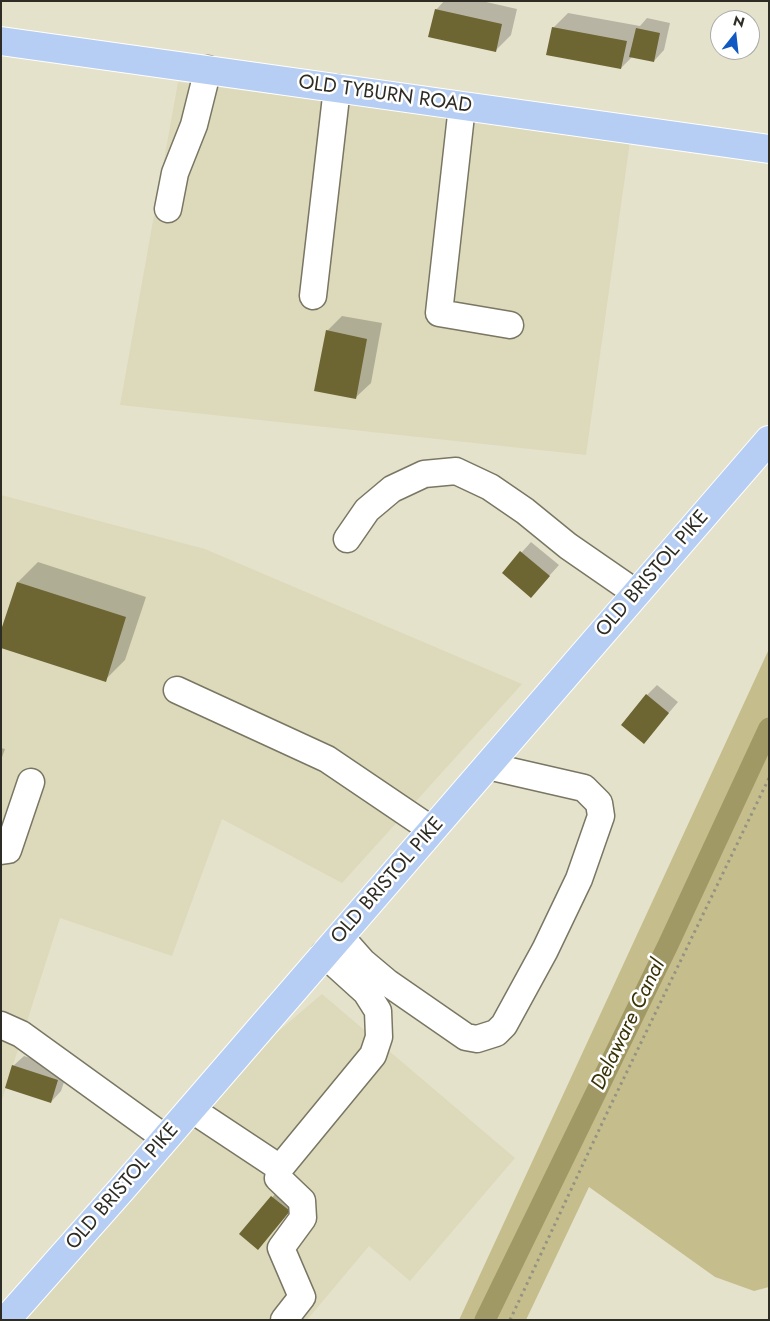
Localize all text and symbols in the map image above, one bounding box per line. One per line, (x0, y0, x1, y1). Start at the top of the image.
north arrow (710, 10, 760, 60)
text: N (731, 10, 747, 33)
street label: OLD TYBURN ROAD (297, 71, 473, 119)
street label: OLD BRISTOL PIKE (591, 506, 715, 642)
street label: OLD BRISTOL PIKE (326, 813, 450, 949)
water label: Delaware Canal (587, 956, 671, 1094)
street label: OLD BRISTOL PIKE (61, 1119, 185, 1255)

